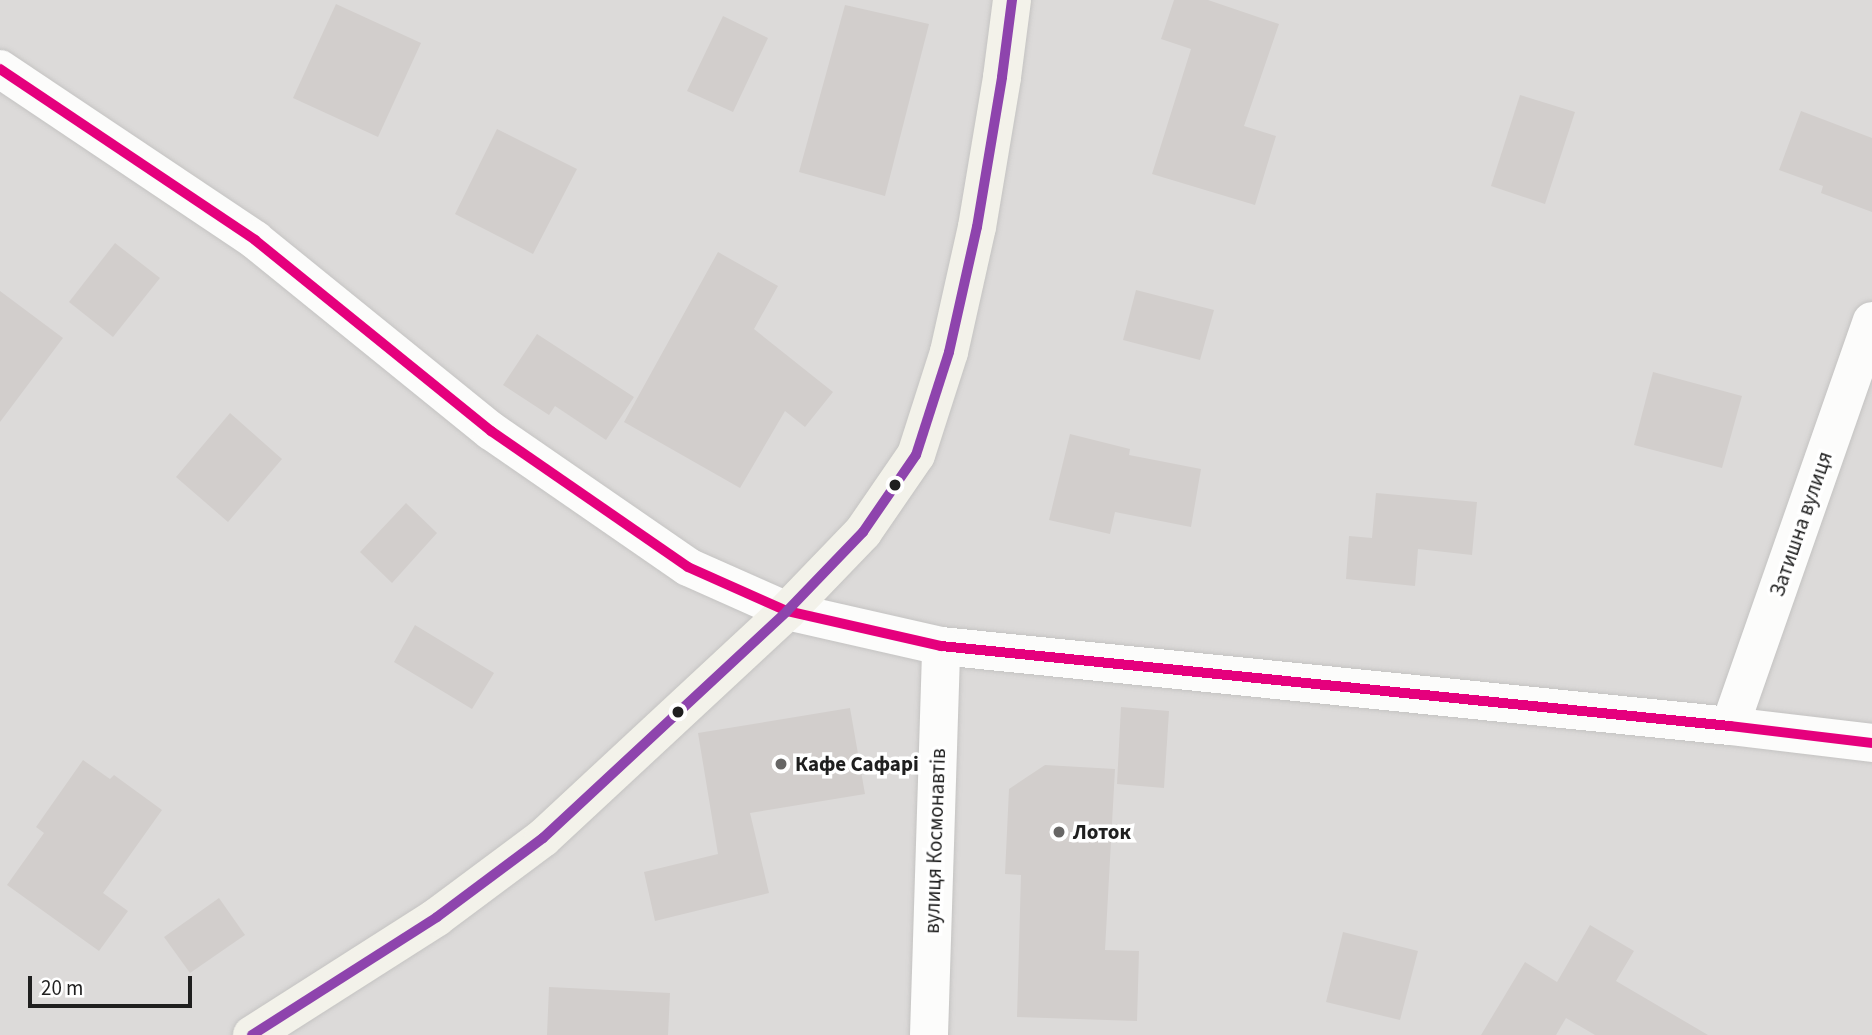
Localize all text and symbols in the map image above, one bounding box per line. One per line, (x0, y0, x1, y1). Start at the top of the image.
street label: Затишна вулиця (1764, 448, 1838, 600)
unlabelled marker (888, 478, 902, 492)
unlabelled marker (671, 705, 685, 719)
street label: вулиця Космонавтів (919, 748, 951, 934)
place label: Кафе Сафарі (795, 751, 919, 777)
marker: Кафе Сафарі (773, 756, 789, 772)
place label: Лоток (1073, 819, 1131, 845)
marker: Лоток (1051, 824, 1067, 840)
scale bar (32, 962, 196, 1006)
text: 20 m (41, 973, 83, 1003)

